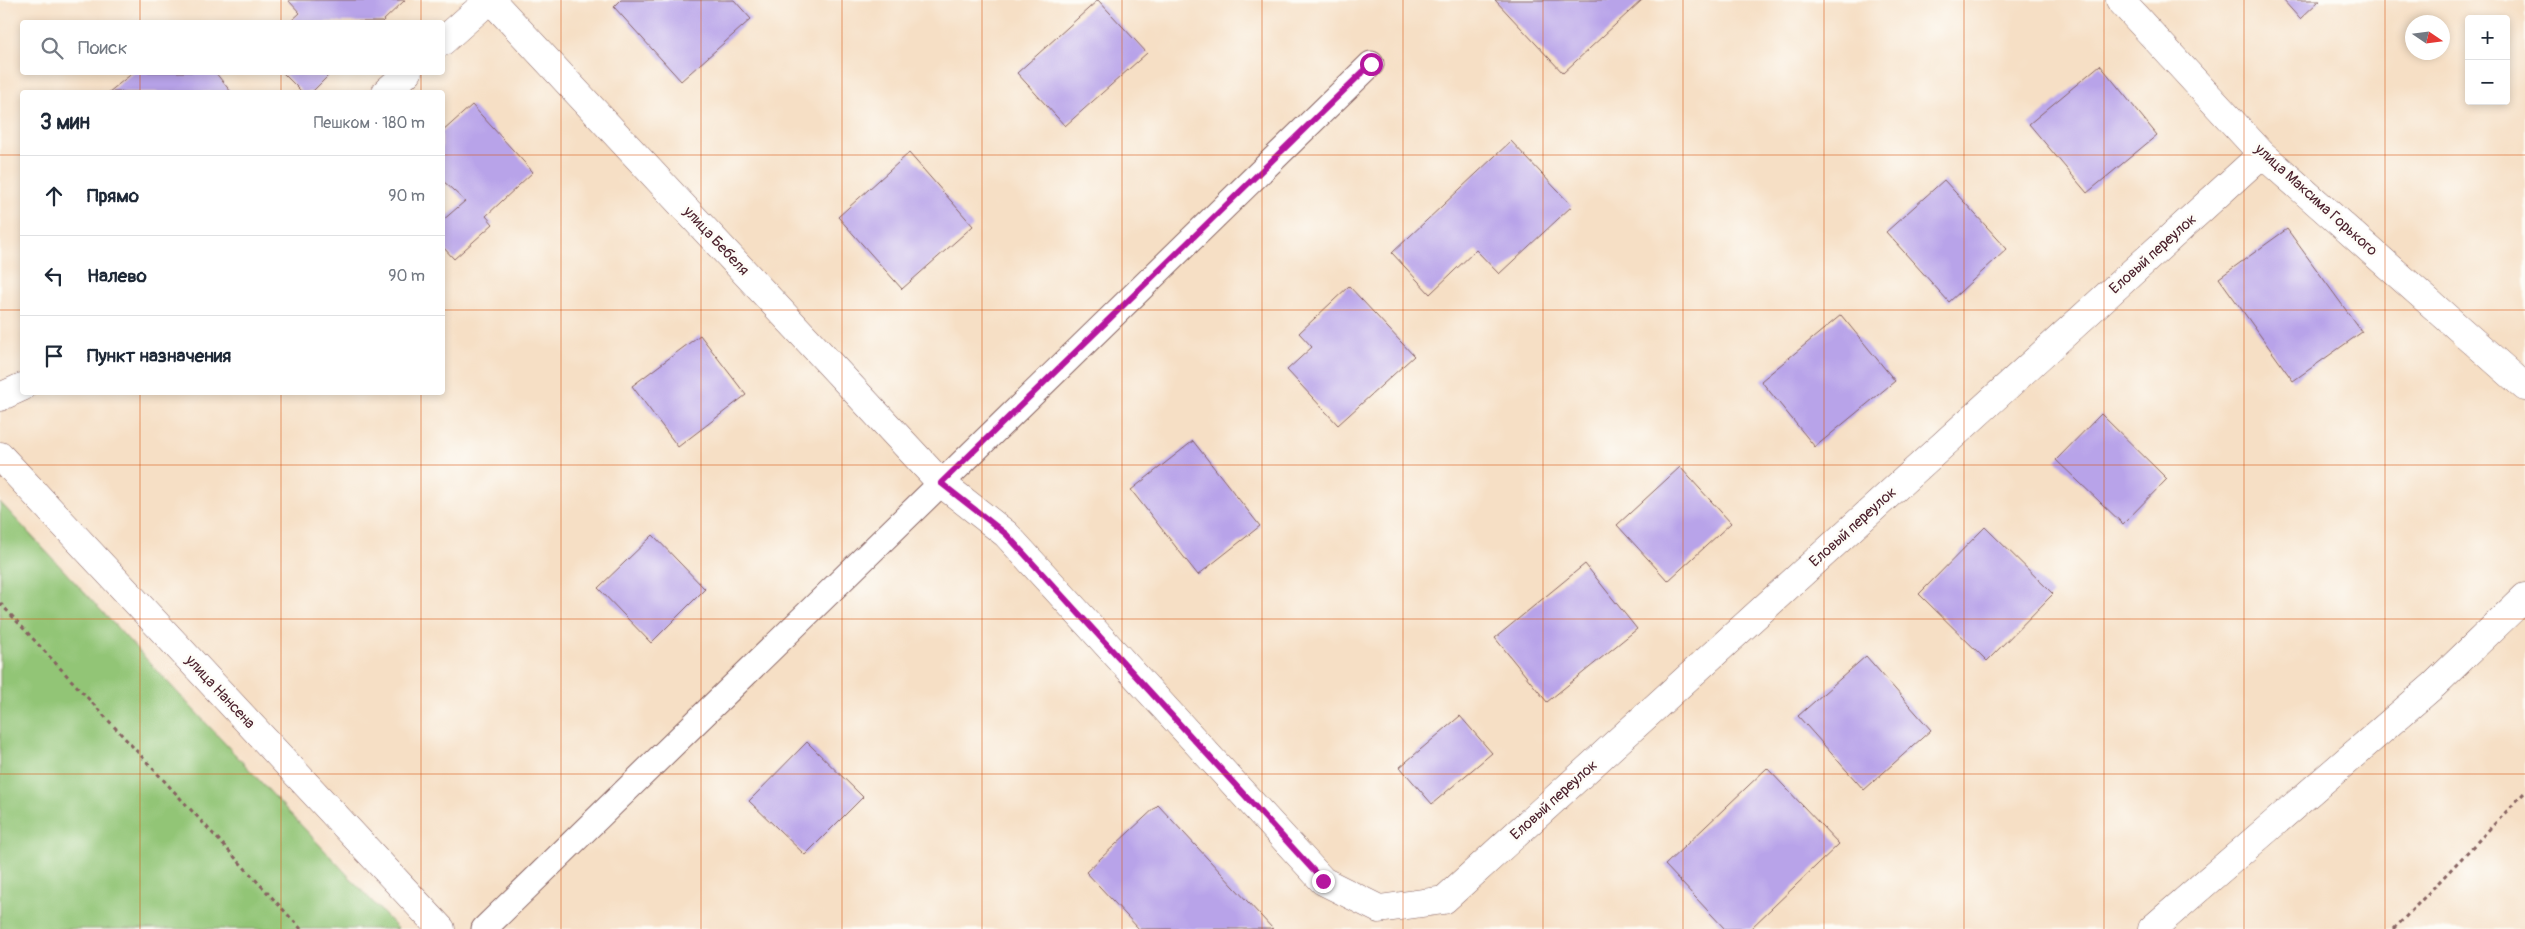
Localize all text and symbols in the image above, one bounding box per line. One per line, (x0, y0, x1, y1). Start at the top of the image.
north arrow (2405, 15, 2450, 60)
map controls (2465, 15, 2510, 105)
button: + (2465, 15, 2510, 60)
search box (20, 20, 445, 75)
icon: search (38, 34, 66, 62)
text: Поиск (78, 36, 128, 60)
route start (1360, 53, 1383, 76)
button: − (2465, 60, 2510, 105)
text: 3 мин (40, 109, 90, 136)
text: Пешком · 180 m (314, 113, 425, 133)
street label: улица Максима Горького (2250, 139, 2381, 260)
icon: ahead (40, 182, 68, 210)
text: Прямо (87, 184, 139, 208)
text: 90 m (388, 186, 425, 206)
street label: улица Бебеля (678, 202, 753, 280)
street label: Еловый переулок (2105, 210, 2201, 298)
icon: left (40, 262, 68, 290)
text: Налево (87, 264, 147, 288)
text: 90 m (388, 266, 425, 286)
icon: arrive (40, 342, 68, 370)
text: Пункт назначения (87, 344, 231, 368)
street label: Еловый переулок (1805, 483, 1901, 571)
street label: улица Нансена (180, 650, 259, 733)
street label: Еловый переулок (1506, 756, 1602, 844)
route end (1312, 870, 1335, 893)

